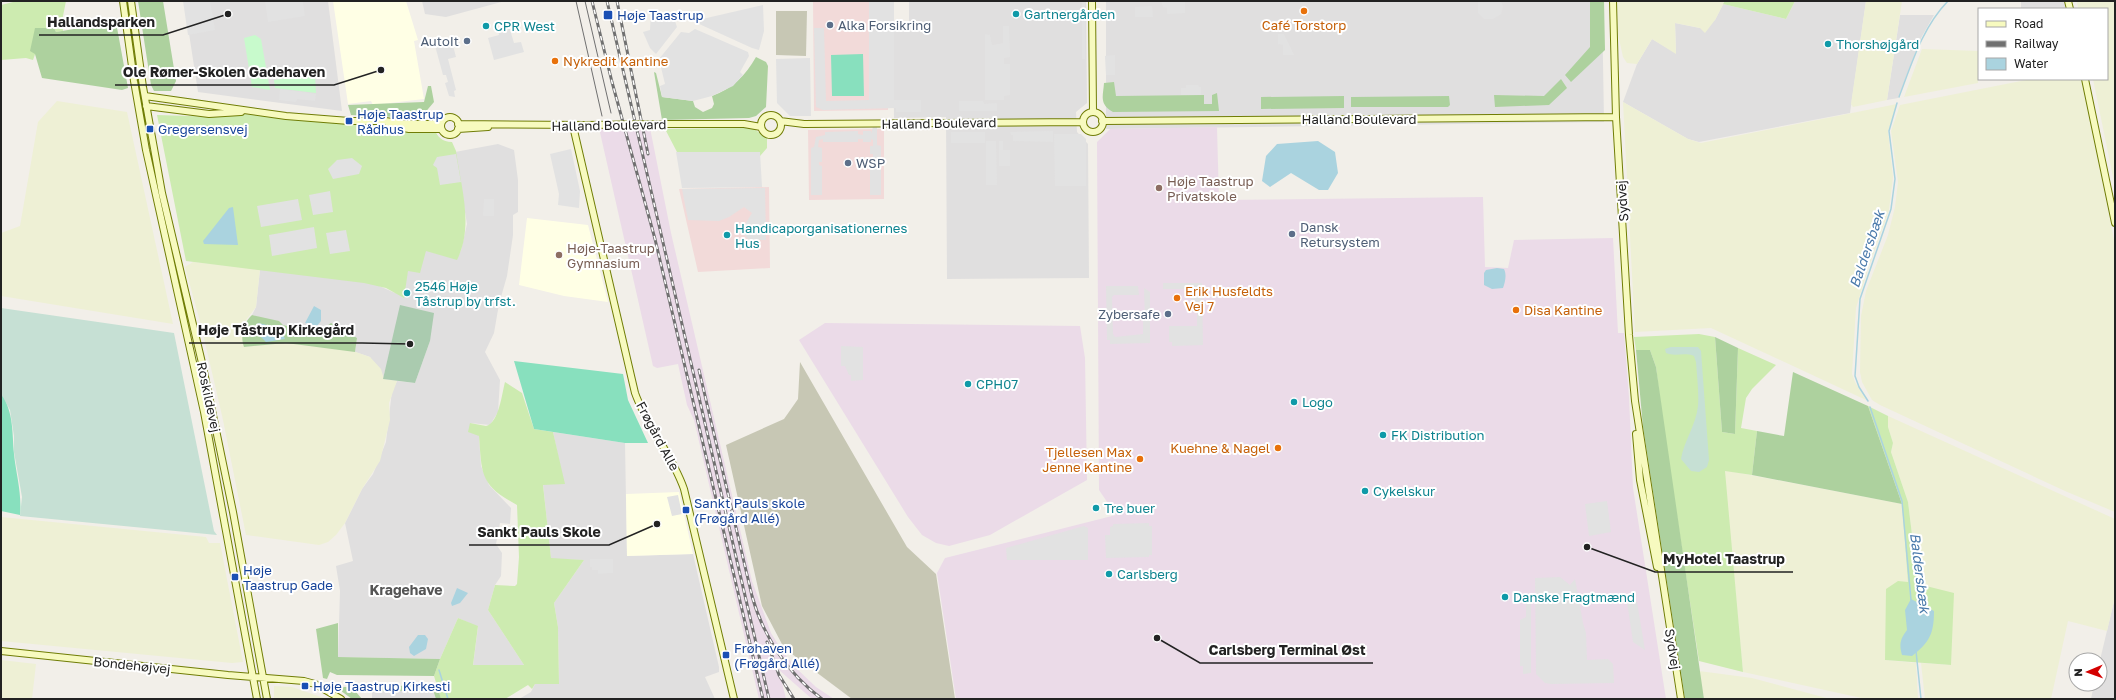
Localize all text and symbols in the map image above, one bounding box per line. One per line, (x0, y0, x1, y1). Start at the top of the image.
place label: Gartnergården (1024, 6, 1115, 22)
marker: Café Torstorp (1299, 6, 1309, 16)
place label: Høje Taastrup (617, 7, 704, 23)
legend (1978, 8, 2108, 80)
callout: Hallandsparken (39, 9, 163, 35)
marker: Høje Taastrup (602, 9, 614, 21)
marker: Gartnergården (1011, 9, 1021, 19)
text: Hallandsparken (47, 13, 155, 30)
text: Road (2014, 16, 2043, 31)
place label: Alka Forsikring (838, 17, 931, 33)
place label: Café Torstorp (1262, 17, 1346, 33)
place label: CPR West (494, 18, 555, 34)
marker: Alka Forsikring (825, 20, 835, 30)
marker: CPR West (481, 21, 491, 31)
place label: AutoIt (420, 33, 459, 49)
marker: AutoIt (462, 36, 472, 46)
place label: Thorshøjgård (1836, 36, 1919, 52)
text: Railway (2014, 36, 2059, 51)
marker: Thorshøjgård (1823, 39, 1833, 49)
place label: Nykredit Kantine (563, 53, 668, 69)
marker: Nykredit Kantine (550, 56, 560, 66)
text: Water (2014, 56, 2048, 71)
callout: Ole Rømer-Skolen Gadehaven (115, 59, 334, 85)
text: Ole Rømer-Skolen Gadehaven (123, 63, 325, 80)
place label: Høje Taastrup Rådhus (357, 106, 444, 137)
street label: Halland Boulevard (1302, 111, 1417, 127)
street label: Halland Boulevard (881, 114, 997, 132)
marker: Høje Taastrup Rådhus (344, 116, 354, 126)
street label: Halland Boulevard (551, 116, 667, 134)
place label: Gregersensvej (158, 121, 248, 137)
marker: Gregersensvej (145, 124, 155, 134)
place label: WSP (856, 155, 885, 171)
marker: WSP (843, 158, 853, 168)
place label: Høje Taastrup Privatskole (1167, 173, 1254, 204)
street label: Sydvej (1613, 180, 1631, 222)
marker: Høje Taastrup Privatskole (1154, 183, 1164, 193)
water label: Baldersbæk (1845, 206, 1888, 290)
place label: Dansk Retursystem (1300, 219, 1380, 250)
place label: Handicaporganisationernes Hus (735, 220, 907, 251)
marker: Dansk Retursystem (1287, 229, 1297, 239)
marker: Handicaporganisationernes Hus (722, 230, 732, 240)
place label: Høje-Taastrup Gymnasium (567, 240, 655, 271)
marker: Høje-Taastrup Gymnasium (554, 250, 564, 260)
place label: 2546 Høje Tåstrup by trfst. (415, 278, 516, 309)
place label: Erik Husfeldts Vej 7 (1185, 283, 1273, 314)
marker: 2546 Høje Tåstrup by trfst. (402, 288, 412, 298)
marker: Erik Husfeldts Vej 7 (1172, 293, 1182, 303)
place label: Disa Kantine (1524, 302, 1602, 318)
marker: Disa Kantine (1511, 305, 1521, 315)
place label: Zybersafe (1098, 306, 1160, 322)
marker: Zybersafe (1163, 309, 1173, 319)
callout: Høje Tåstrup Kirkegård (189, 317, 362, 343)
text: Høje Tåstrup Kirkegård (198, 321, 354, 338)
street label: Roskildevej (194, 360, 224, 434)
place label: CPH07 (976, 376, 1018, 392)
marker: CPH07 (963, 379, 973, 389)
place label: Logo (1302, 394, 1333, 410)
marker: Logo (1289, 397, 1299, 407)
street label: Frøgård Alle (633, 399, 683, 473)
place label: FK Distribution (1391, 427, 1485, 443)
marker: FK Distribution (1378, 430, 1388, 440)
place label: Kuehne & Nagel (1170, 440, 1270, 456)
marker: Kuehne & Nagel (1273, 443, 1283, 453)
place label: Tjellesen Max Jenne Kantine (1042, 444, 1132, 475)
marker: Tjellesen Max Jenne Kantine (1135, 454, 1145, 464)
place label: Cykelskur (1373, 483, 1435, 499)
marker: Cykelskur (1360, 486, 1370, 496)
place label: Sankt Pauls skole (Frøgård Allé) (694, 495, 805, 526)
place label: Tre buer (1104, 500, 1155, 516)
marker: Tre buer (1091, 503, 1101, 513)
marker: Sankt Pauls skole (Frøgård Allé) (681, 505, 691, 515)
callout: Sankt Pauls Skole (469, 519, 609, 545)
text: Sankt Pauls Skole (477, 523, 601, 540)
water label: Baldersbæk (1907, 532, 1934, 616)
callout: MyHotel Taastrup (1655, 546, 1793, 572)
text: MyHotel Taastrup (1663, 550, 1785, 567)
place label: Høje Taastrup Gade (243, 562, 333, 593)
place label: Carlsberg (1117, 566, 1178, 582)
marker: Carlsberg (1104, 569, 1114, 579)
marker: Høje Taastrup Gade (230, 572, 240, 582)
district label: Kragehave (369, 581, 443, 598)
place label: Danske Fragtmænd (1513, 589, 1635, 605)
marker: Danske Fragtmænd (1500, 592, 1510, 602)
street label: Sydvej (1662, 627, 1684, 671)
callout: Carlsberg Terminal Øst (1200, 637, 1373, 663)
place label: Frøhaven (Frøgård Allé) (734, 640, 820, 671)
text: Carlsberg Terminal Øst (1209, 641, 1366, 658)
marker: Frøhaven (Frøgård Allé) (721, 650, 731, 660)
north arrow (2068, 652, 2108, 692)
street label: Bondehøjvej (93, 653, 171, 677)
text: N (2071, 668, 2084, 677)
place label: Høje Taastrup Kirkesti (313, 678, 451, 694)
marker: Høje Taastrup Kirkesti (300, 681, 310, 691)

